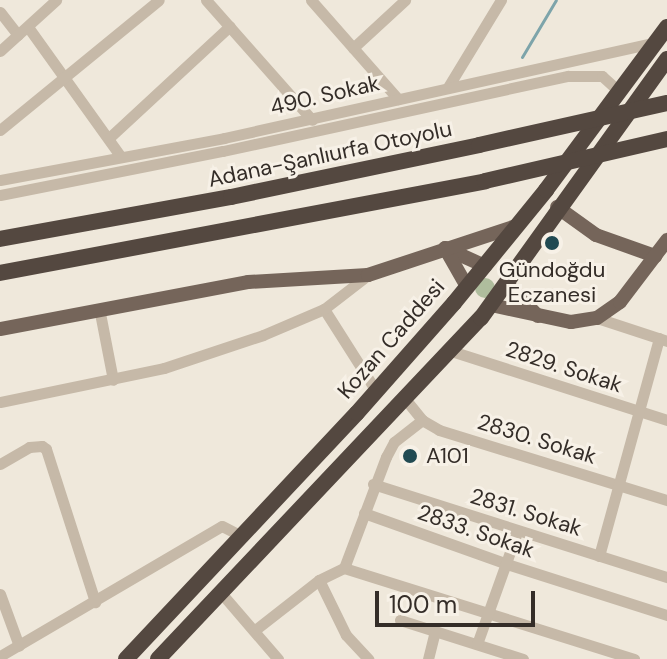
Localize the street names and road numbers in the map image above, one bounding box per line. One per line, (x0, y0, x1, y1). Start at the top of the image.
street label: 490. Sokak (268, 70, 382, 120)
street label: Adana-Şanlıurfa Otoyolu (206, 115, 454, 193)
street label: Kozan Caddesi (332, 274, 450, 404)
street label: 2829. Sokak (502, 336, 626, 398)
street label: 2830. Sokak (474, 408, 600, 470)
street label: 2831. Sokak (467, 483, 585, 541)
street label: 2833. Sokak (414, 499, 538, 563)

